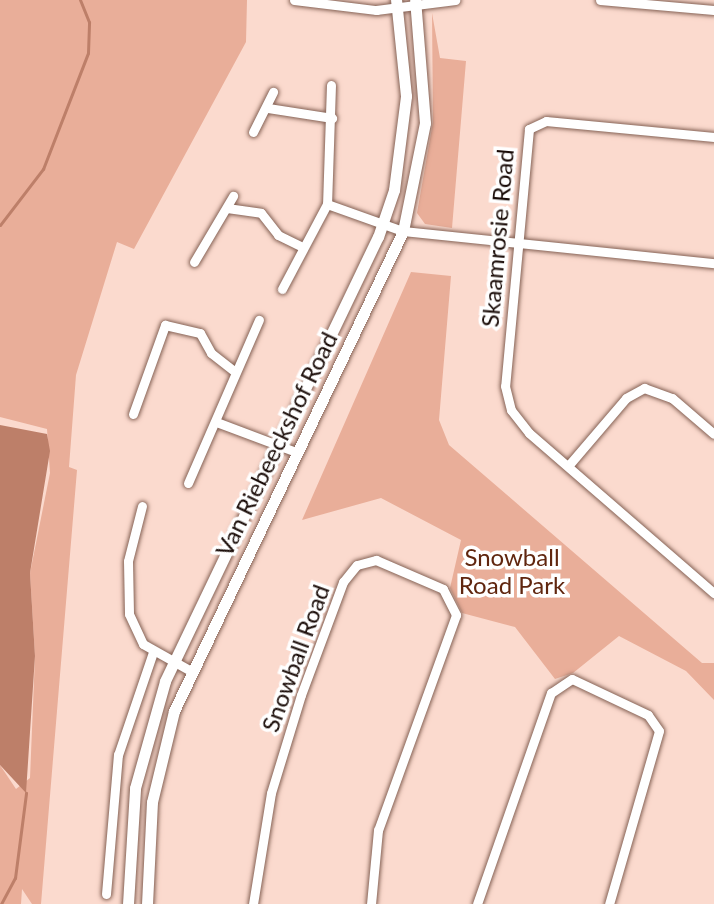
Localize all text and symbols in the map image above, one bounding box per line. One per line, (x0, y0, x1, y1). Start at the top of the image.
street label: Skaamrosie Road (475, 148, 519, 328)
street label: Van Riebeeckshof Road (209, 327, 343, 561)
park label: Snowball Road Park (459, 543, 565, 599)
street label: Snowball Road (255, 580, 335, 736)

